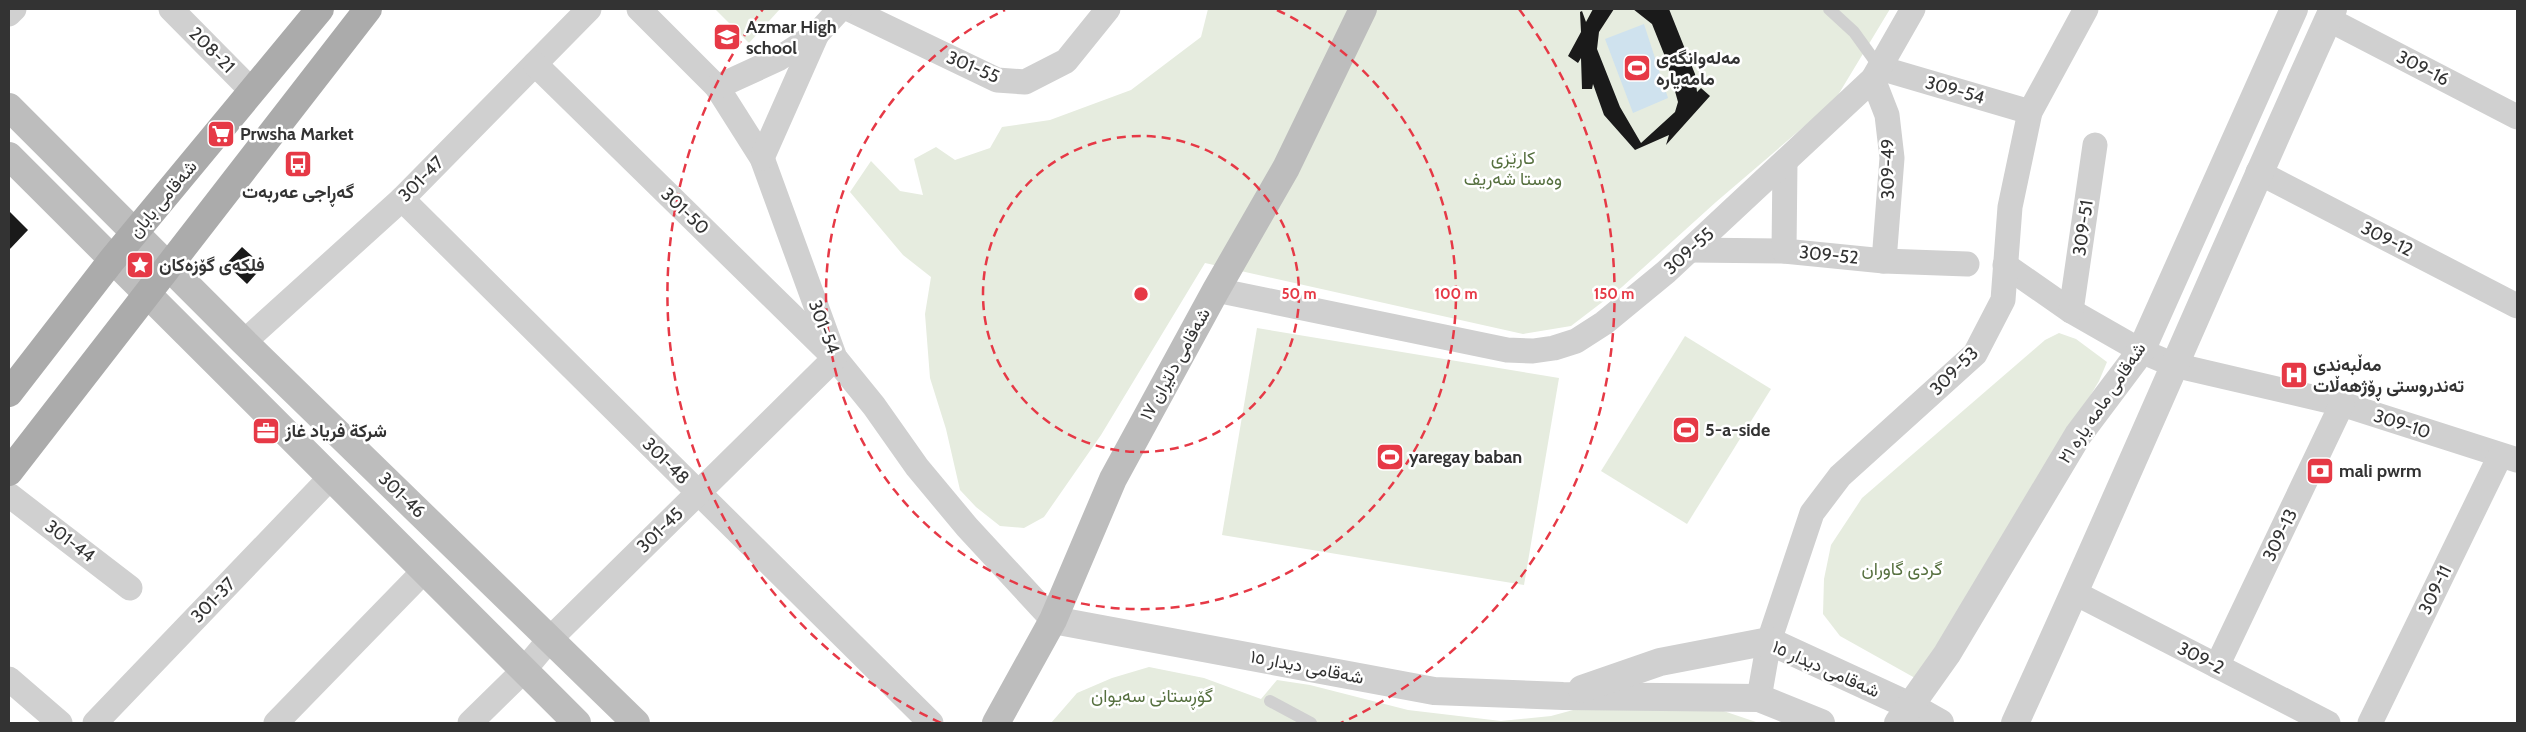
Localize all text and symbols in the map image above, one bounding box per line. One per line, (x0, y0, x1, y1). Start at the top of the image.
place label: Azmar High school (746, 16, 837, 59)
school or university icon: Azmar High school (712, 22, 742, 52)
street label: 208-21 (185, 23, 239, 77)
street label: 309-16 (2393, 45, 2453, 91)
street label: 301-55 (943, 46, 1003, 88)
place label: مەلەوانگەی مامەیارە (1656, 47, 1741, 90)
sports icon: مەلەوانگەی مامەیارە (1622, 53, 1652, 83)
street label: 309-54 (1923, 71, 1987, 109)
supermarket icon: Prwsha Market (206, 119, 236, 149)
place label: Prwsha Market (240, 123, 354, 145)
street label: 309-49 (1877, 139, 1899, 199)
park label: کارێزی وەستا شەریف (1464, 147, 1562, 190)
bus stop icon: گەڕاجی عەربەت (283, 149, 313, 179)
street label: 301-47 (394, 152, 448, 206)
street label: شەقامی بابان (124, 156, 202, 242)
place label: گەڕاجی عەربەت (242, 181, 354, 207)
street label: 301-50 (656, 183, 714, 239)
street label: 309-51 (2068, 199, 2098, 257)
street label: 309-12 (2357, 217, 2417, 261)
street label: 309-55 (1659, 223, 1719, 279)
street label: 309-52 (1798, 241, 1860, 269)
place icon: فلکەی گۆزەکان (125, 250, 155, 280)
place label: فلکەی گۆزەکان (159, 254, 265, 276)
centre of rings (1132, 285, 1150, 303)
text: 50 m (1281, 285, 1317, 303)
text: 100 m (1434, 285, 1478, 303)
text: 150 m (1594, 285, 1634, 303)
street label: 301-54 (804, 297, 844, 357)
street label: شەقامی دلێران ١٧ (1135, 304, 1215, 424)
street label: شەقامی مامە یارە ٢١ (2053, 338, 2151, 468)
street label: 309-53 (1925, 342, 1983, 400)
place label: مەڵبەندی تەندروستی ڕۆژهەڵات (2313, 354, 2464, 401)
hospital icon: مەڵبەندی تەندروستی ڕۆژهەڵات (2279, 360, 2309, 390)
street label: 309-10 (2371, 405, 2433, 443)
sports icon: 5-a-side (1671, 415, 1701, 445)
office icon: شرکة فرياد غاز (251, 416, 281, 446)
place label: 5-a-side (1705, 419, 1770, 441)
place label: شرکة فرياد غاز (284, 420, 387, 442)
street label: 301-48 (638, 433, 694, 489)
sports icon: yaregay baban (1375, 442, 1405, 472)
place label: yaregay baban (1409, 446, 1522, 468)
bank icon: mali pwrm (2305, 456, 2335, 486)
place label: mali pwrm (2339, 460, 2422, 482)
street label: 301-46 (374, 467, 430, 523)
street label: 301-45 (632, 503, 688, 557)
street label: 309-13 (2258, 505, 2302, 565)
street label: 301-44 (41, 515, 99, 567)
park label: گردی گاوران (1862, 558, 1942, 580)
street label: 309-11 (2414, 562, 2456, 618)
street label: 301-37 (186, 573, 240, 627)
street label: شەقامی دیدار ١٥ (1769, 636, 1883, 702)
street label: 309-2 (2174, 637, 2228, 679)
street label: شەقامی دیدار ١٥ (1248, 645, 1366, 689)
park label: گۆڕستانی سەیوان (1091, 685, 1213, 710)

